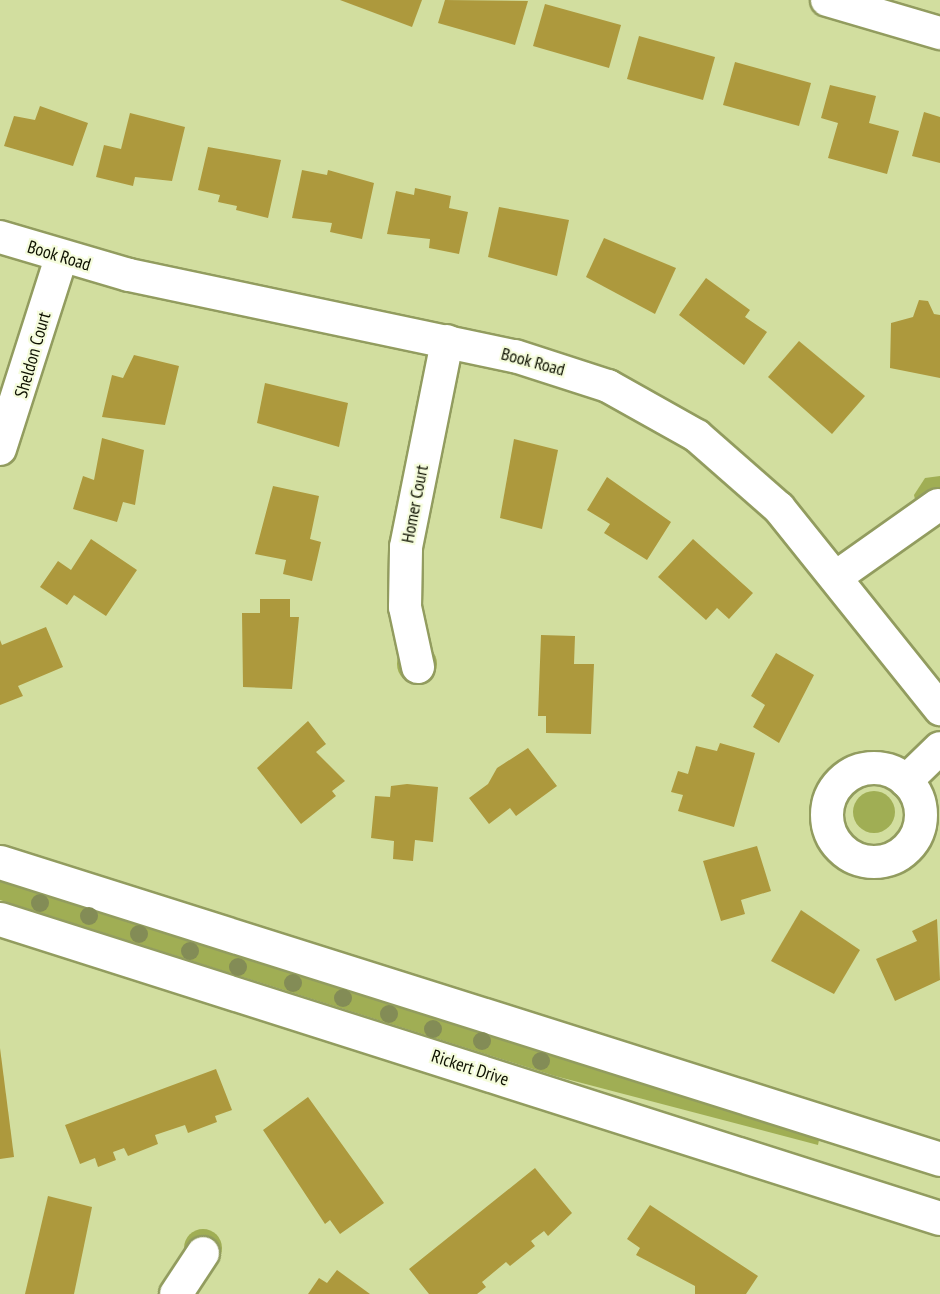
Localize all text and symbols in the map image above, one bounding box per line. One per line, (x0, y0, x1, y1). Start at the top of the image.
street label: Book Road (25, 236, 93, 276)
street label: Sheldon Court (10, 310, 56, 400)
street label: Book Road (499, 343, 567, 381)
street label: Homer Court (397, 463, 433, 545)
street label: Rickert Drive (429, 1045, 511, 1091)

